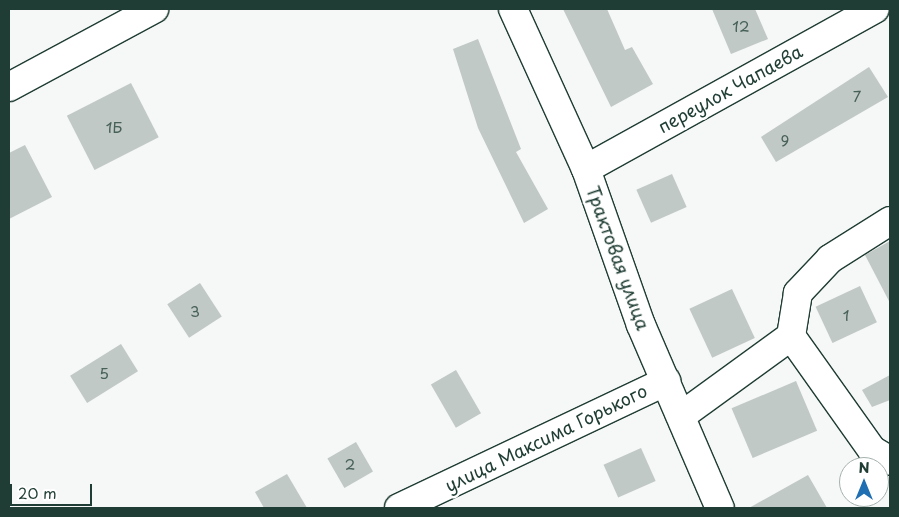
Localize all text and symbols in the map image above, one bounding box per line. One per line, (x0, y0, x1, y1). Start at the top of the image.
house number: 12 (732, 17, 750, 35)
street label: переулок Чапаева (654, 40, 806, 138)
house number: 7 (853, 87, 861, 105)
house number: 1Б (106, 118, 122, 136)
house number: 9 (781, 131, 789, 149)
street label: Трактовая улица (582, 183, 654, 333)
house number: 3 (190, 302, 200, 320)
house number: 1 (843, 306, 849, 324)
house number: 5 (99, 364, 109, 382)
street label: улица Максима Горького (440, 379, 652, 497)
house number: 2 (345, 455, 355, 473)
north arrow (839, 457, 889, 507)
text: N (858, 457, 870, 478)
scale bar (12, 474, 95, 506)
text: 20 m (18, 481, 57, 504)

